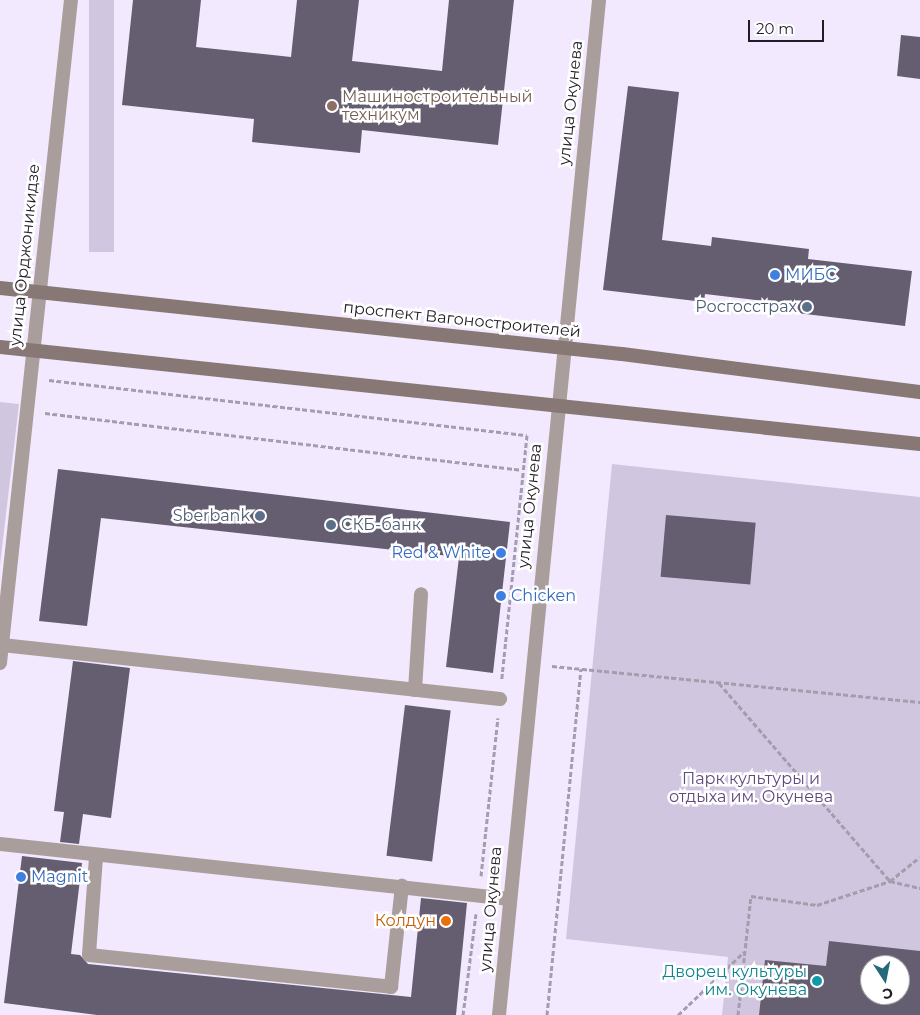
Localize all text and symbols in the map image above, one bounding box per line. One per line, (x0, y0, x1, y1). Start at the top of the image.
scale bar (750, 10, 826, 42)
text: 20 m (756, 19, 794, 38)
street label: улица Окунева (555, 40, 587, 166)
place label: Машиностроительный техникум (342, 87, 533, 125)
marker: Машиностроительный техникум (326, 100, 338, 112)
street label: улица Орджоникидзе (6, 163, 44, 347)
place label: МИБС (785, 265, 837, 285)
marker: МИБС (769, 269, 781, 281)
place label: Росгосстрах (695, 297, 797, 317)
street label: проспект Вагоностроителей (342, 298, 582, 342)
marker: Росгосстрах (801, 301, 813, 313)
street label: улица Окунева (514, 443, 546, 569)
place label: Sberbank (173, 506, 250, 526)
marker: Sberbank (254, 510, 266, 522)
place label: СКБ-банк (341, 515, 421, 535)
marker: СКБ-банк (325, 519, 337, 531)
place label: Red & White (391, 543, 491, 563)
marker: Red & White (495, 547, 507, 559)
place label: Chicken (511, 586, 576, 606)
marker: Chicken (495, 590, 507, 602)
park label: Парк культуры и отдыха им. Окунева (669, 769, 833, 807)
street label: улица Окунева (476, 846, 506, 972)
place label: Magnit (31, 867, 88, 887)
marker: Magnit (15, 871, 27, 883)
place label: Колдун (375, 911, 436, 931)
marker: Колдун (440, 915, 452, 927)
north arrow (860, 955, 910, 1005)
place label: Дворец культуры им. Окунева (663, 962, 807, 1000)
marker: Дворец культуры им. Окунева (811, 975, 823, 987)
text: С (881, 984, 894, 1004)

